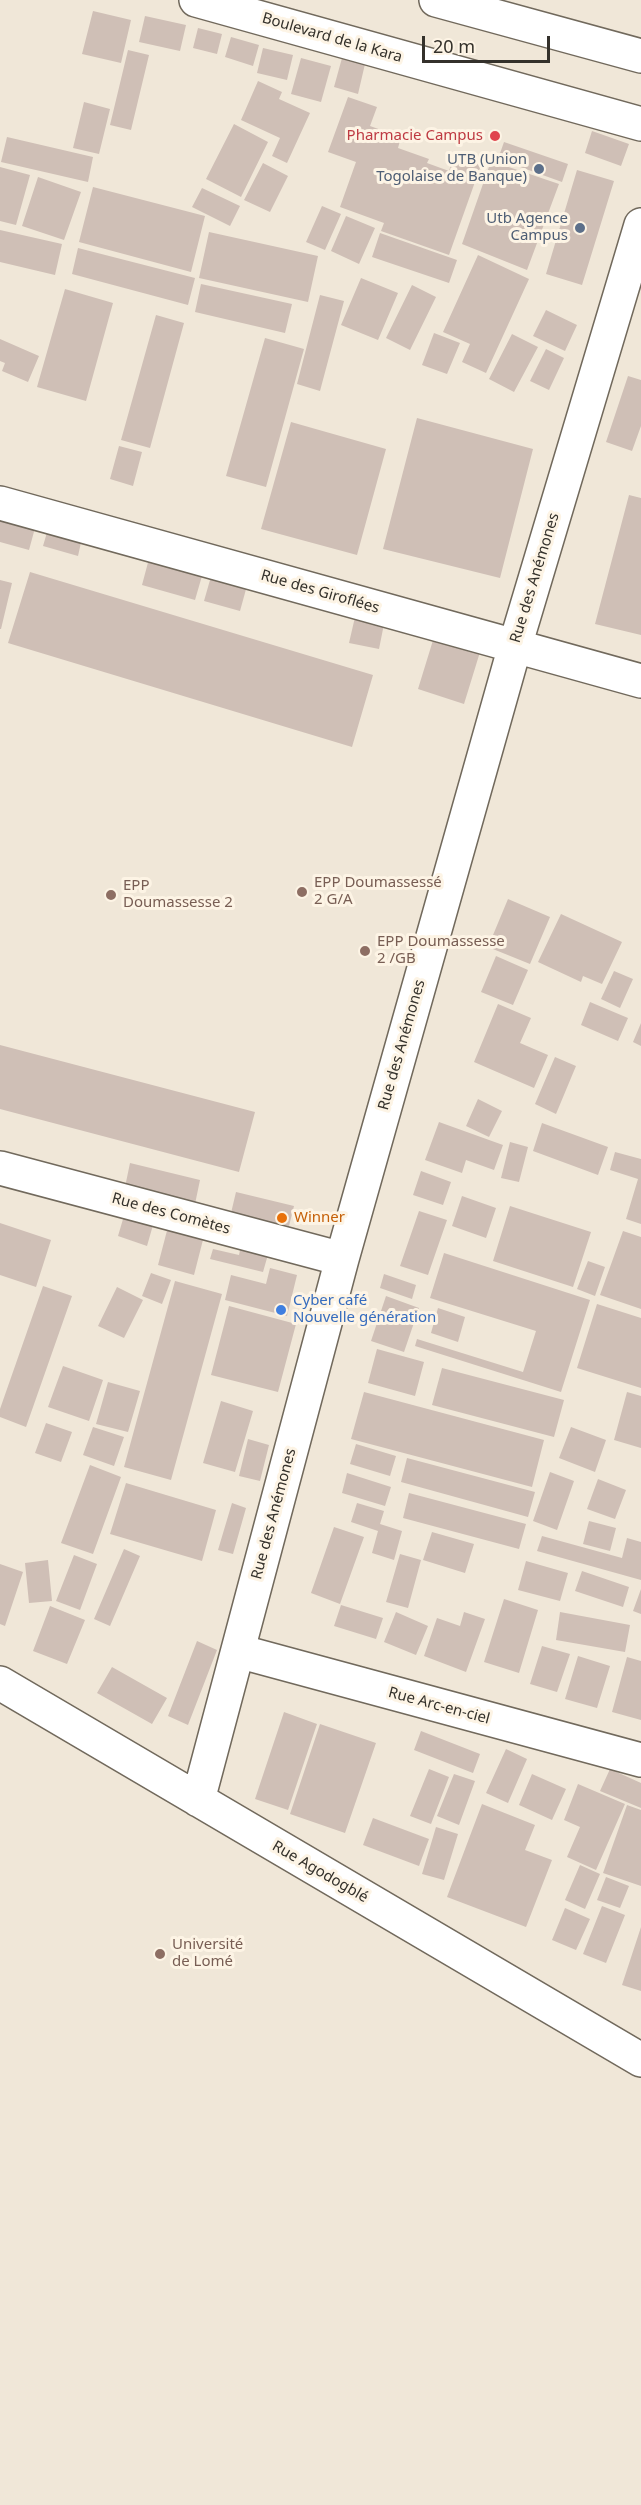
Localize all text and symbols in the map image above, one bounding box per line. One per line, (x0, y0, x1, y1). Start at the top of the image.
street label: Boulevard de la Kara (260, 9, 404, 67)
scale bar (425, 24, 552, 62)
text: 20 m (433, 34, 475, 58)
place label: Pharmacie Campus (347, 127, 483, 145)
marker: Pharmacie Campus (488, 129, 502, 143)
place label: UTB (Union Togolaise de Banque) (376, 151, 527, 186)
marker: UTB (Union Togolaise de Banque) (532, 162, 546, 176)
place label: Utb Agence Campus (486, 210, 568, 245)
marker: Utb Agence Campus (573, 221, 587, 235)
street label: Rue des Anémones (507, 511, 563, 645)
street label: Rue des Giroflées (259, 566, 381, 618)
place label: EPP Doumassessé 2 G/A (314, 874, 442, 909)
place label: EPP Doumassesse 2 (123, 877, 233, 912)
marker: EPP Doumassessé 2 G/A (295, 885, 309, 899)
marker: EPP Doumassesse 2 (104, 888, 118, 902)
place label: EPP Doumassesse 2 /GB (377, 933, 505, 968)
marker: EPP Doumassesse 2 /GB (358, 944, 372, 958)
street label: Rue des Anémones (375, 978, 429, 1112)
street label: Rue des Comètes (110, 1190, 232, 1238)
place label: Winner (294, 1209, 345, 1227)
marker: Winner (275, 1211, 289, 1225)
place label: Cyber café Nouvelle génération (293, 1292, 436, 1327)
marker: Cyber café Nouvelle génération (274, 1303, 288, 1317)
street label: Rue des Anémones (248, 1446, 300, 1582)
street label: Rue Arc-en-ciel (386, 1684, 492, 1728)
street label: Rue Agodogblé (269, 1837, 371, 1907)
place label: Université de Lomé (172, 1936, 243, 1971)
marker: Université de Lomé (153, 1947, 167, 1961)

